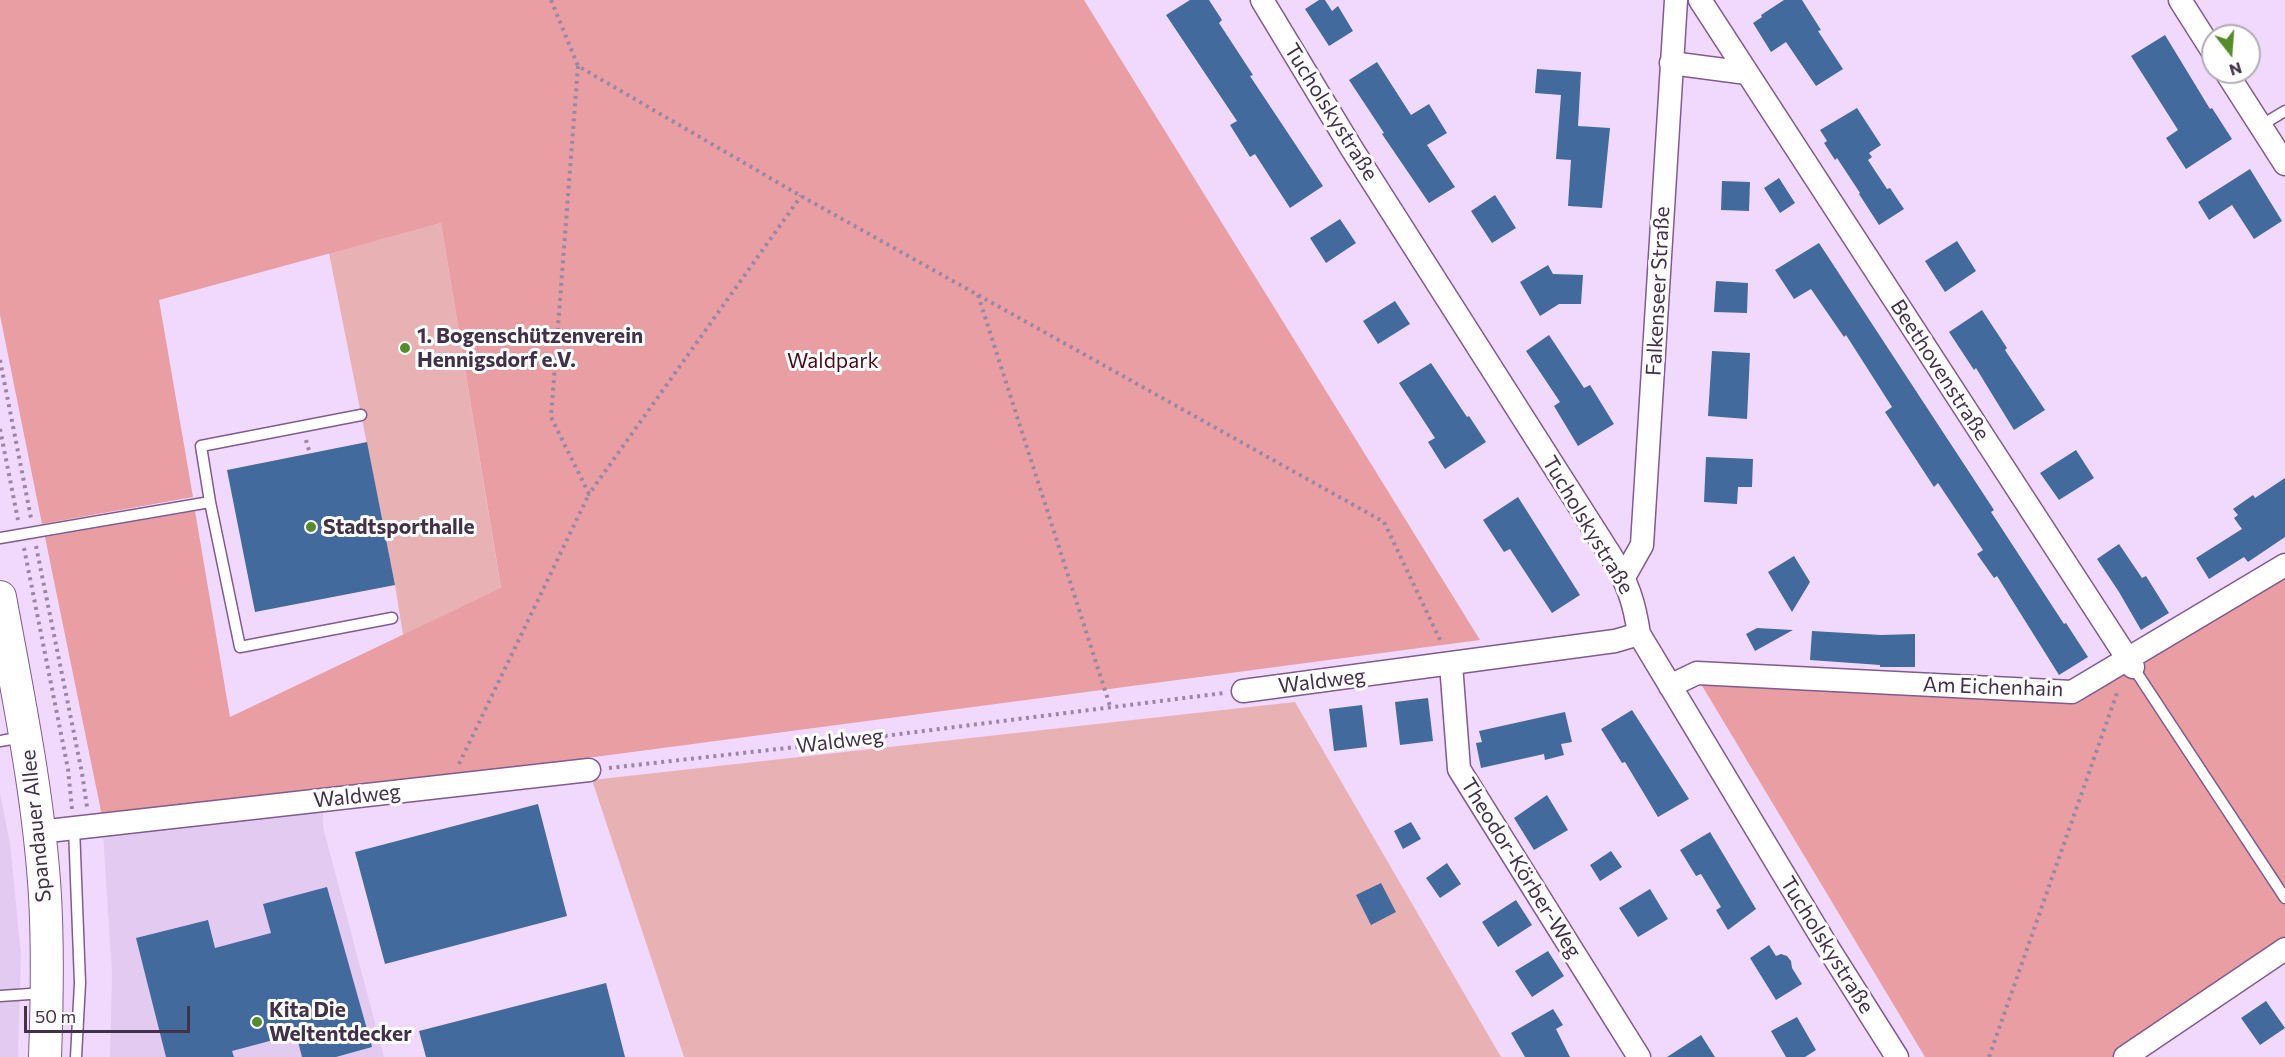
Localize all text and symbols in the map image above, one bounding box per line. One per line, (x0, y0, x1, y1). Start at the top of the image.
north arrow (2201, 24, 2261, 84)
street label: Tucholskystraße (1279, 39, 1383, 185)
text: N (2227, 59, 2244, 81)
street label: Falkenseer Straße (1641, 206, 1675, 376)
street label: Beethovenstraße (1885, 295, 1995, 445)
place label: 1. Bogenschützenverein Hennigsdorf e.V. (417, 323, 643, 373)
marker: 1. Bogenschützenverein Hennigsdorf e.V. (398, 341, 412, 355)
park label: Waldpark (787, 348, 879, 374)
street label: Tucholskystraße (1537, 451, 1639, 599)
place label: Stadtsporthalle (323, 514, 475, 540)
marker: Stadtsporthalle (304, 520, 318, 534)
street label: Waldweg (1277, 663, 1367, 699)
street label: Am Eichenhain (1922, 672, 2064, 702)
street label: Waldweg (795, 723, 885, 759)
street label: Spandauer Allee (15, 748, 57, 904)
street label: Theodor-Körber-Weg (1455, 773, 1587, 963)
street label: Waldweg (312, 779, 402, 813)
street label: Tucholskystraße (1775, 872, 1879, 1018)
scale bar (27, 994, 194, 1032)
place label: Kita Die Weltentdecker (269, 997, 412, 1047)
text: 50 m (35, 1005, 76, 1027)
marker: Kita Die Weltentdecker (250, 1015, 264, 1029)

